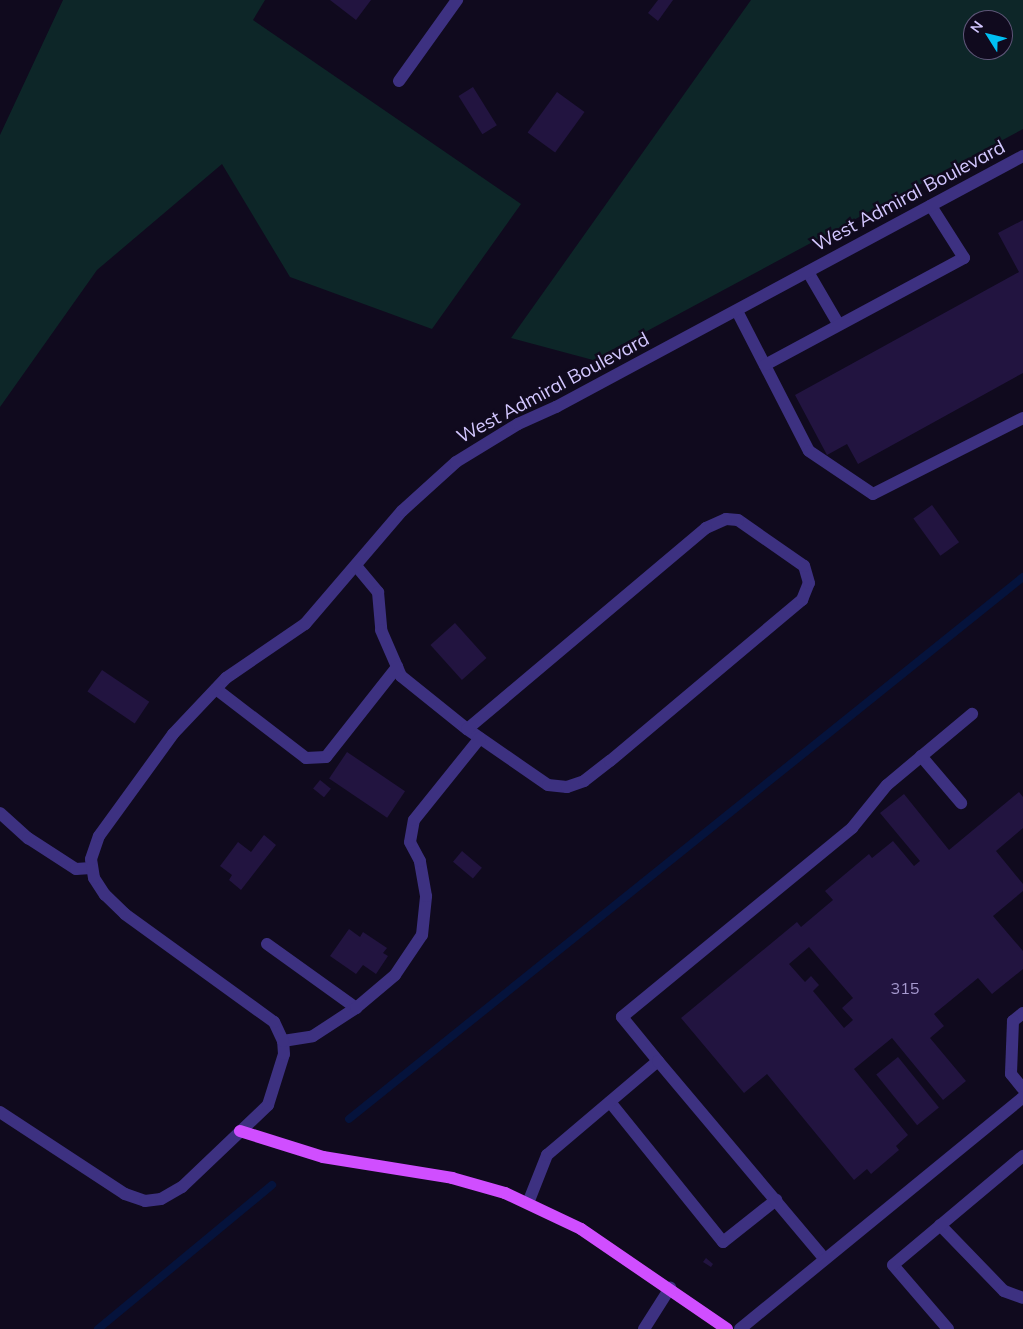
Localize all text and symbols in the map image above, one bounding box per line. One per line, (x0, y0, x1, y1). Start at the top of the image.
north arrow (963, 10, 1013, 60)
text: N (966, 17, 987, 36)
street label: West Admiral Boulevard (809, 136, 1009, 256)
street label: West Admiral Boulevard (453, 328, 653, 448)
house number: 315 (891, 978, 919, 998)

